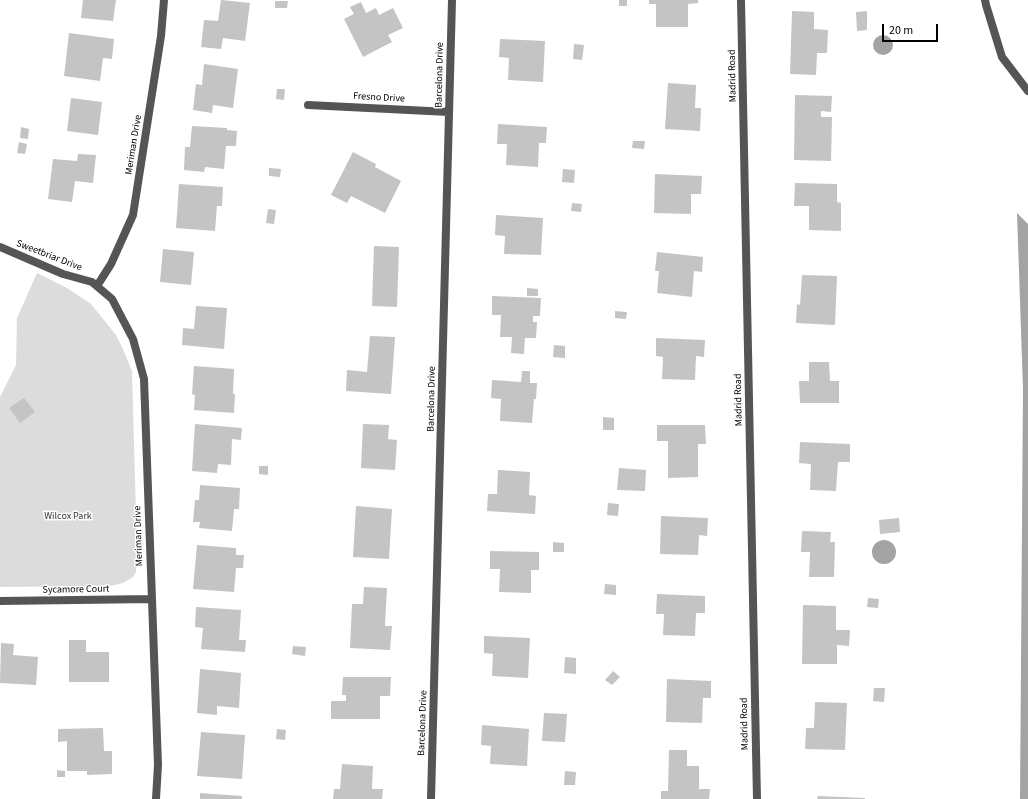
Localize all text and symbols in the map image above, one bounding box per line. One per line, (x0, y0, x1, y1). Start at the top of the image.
scale bar (884, 16, 940, 42)
text: 20 m (889, 22, 913, 39)
street label: Barcelona Drive (433, 42, 447, 108)
street label: Madrid Road (727, 49, 739, 103)
street label: Fresno Drive (353, 91, 405, 105)
street label: Meriman Drive (123, 114, 145, 176)
street label: Sweetbriar Drive (14, 238, 84, 274)
street label: Barcelona Drive (425, 366, 439, 432)
street label: Madrid Road (733, 373, 745, 427)
street label: Meriman Drive (132, 505, 146, 567)
park label: Wilcox Park (44, 511, 92, 523)
street label: Sycamore Court (42, 583, 110, 597)
street label: Barcelona Drive (416, 690, 430, 756)
street label: Madrid Road (739, 697, 751, 751)

